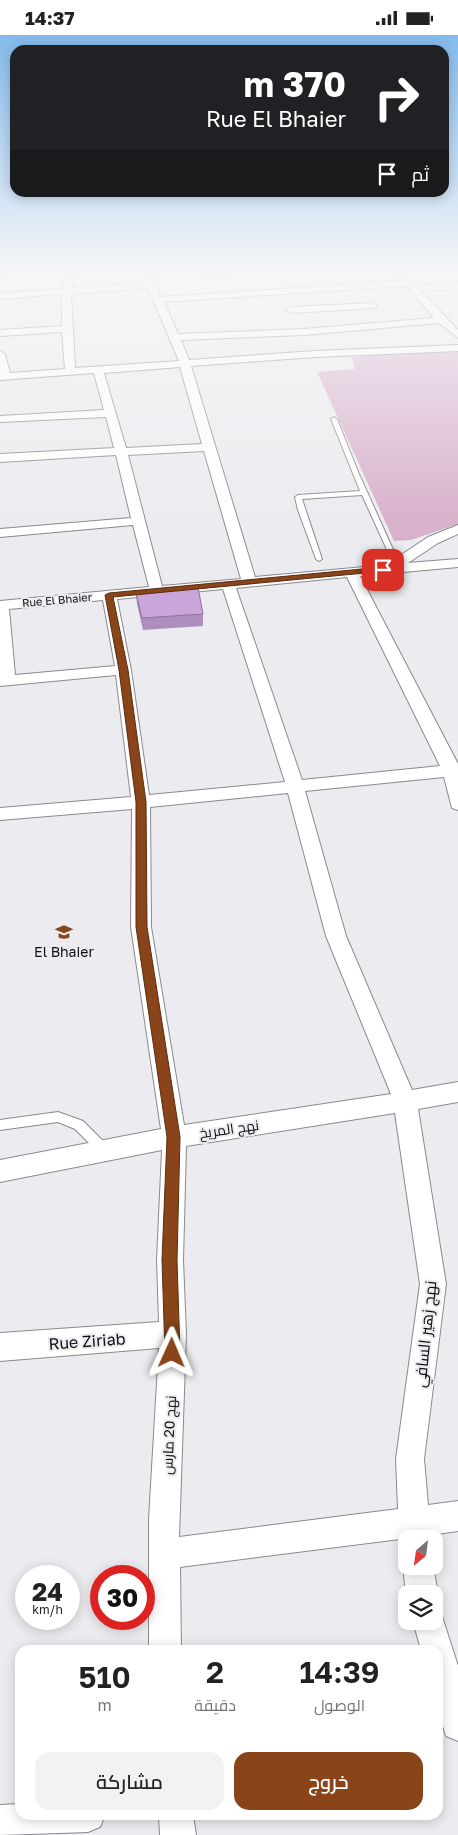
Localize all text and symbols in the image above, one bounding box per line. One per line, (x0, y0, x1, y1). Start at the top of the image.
text: 14:37 (25, 6, 75, 29)
text: 370 m (243, 63, 346, 105)
icon: right (364, 65, 429, 130)
text: Rue El Bhaier (206, 105, 346, 132)
icon: arrive (373, 160, 401, 188)
text: ثم (411, 162, 429, 185)
pin (362, 549, 404, 591)
icon: arrive (369, 556, 397, 584)
street label: Rue El Bhaier (22, 590, 93, 609)
school or university icon: El Bhaier (54, 922, 74, 942)
place label: El Bhaier (34, 943, 94, 960)
street label: نهج المريخ (198, 1116, 260, 1142)
street label: نهج زهير السافي (409, 1280, 445, 1389)
position arrow (145, 1326, 197, 1378)
street label: Rue Ziriab (48, 1328, 126, 1354)
street label: نهج 20 مارس (158, 1395, 180, 1475)
north arrow (398, 1530, 442, 1575)
map controls (398, 1530, 443, 1630)
speed limit sign: 30 (90, 1565, 155, 1630)
text: 24 (32, 1576, 63, 1607)
button: layers (398, 1585, 443, 1630)
text: km/h (32, 1602, 63, 1617)
text: 2 (206, 1654, 224, 1690)
text: 14:39 (299, 1654, 380, 1690)
text: 510 (79, 1659, 131, 1695)
text: m (98, 1695, 112, 1715)
text: دقيقة (194, 1695, 236, 1715)
text: الوصول (314, 1695, 365, 1715)
button: مشاركة (35, 1752, 224, 1810)
button: خروج (234, 1752, 423, 1810)

